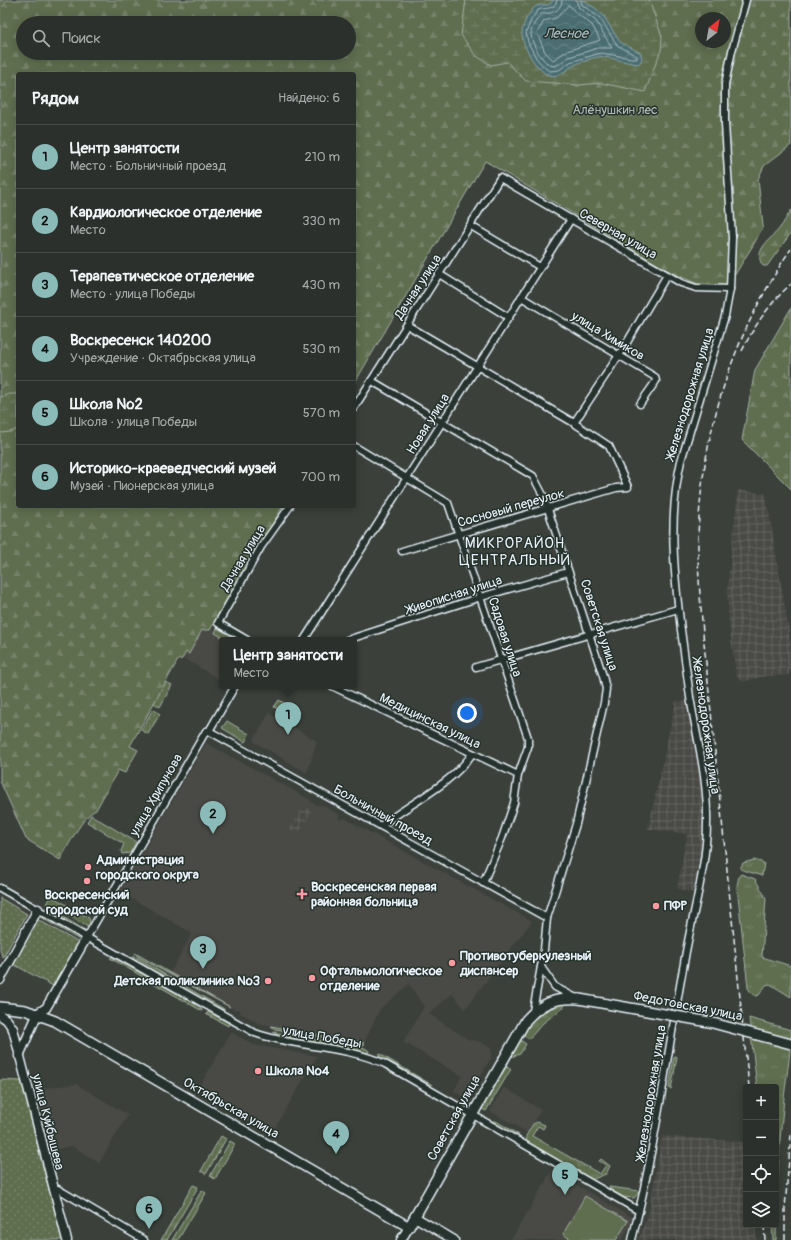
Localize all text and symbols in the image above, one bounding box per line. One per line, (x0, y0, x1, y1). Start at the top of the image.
north arrow (695, 12, 731, 48)
search box (16, 16, 356, 60)
water label: Лесное (544, 25, 590, 42)
icon: search (30, 27, 52, 49)
text: Поиск (62, 29, 101, 48)
text: Рядом (32, 88, 79, 109)
text: Найдено: 6 (278, 90, 340, 106)
park label: Алёнушкин лес (572, 102, 658, 118)
text: Центр занятости (70, 139, 179, 158)
text: 1 (42, 149, 48, 165)
text: 210 m (304, 149, 340, 165)
text: Место · Больничный проезд (70, 158, 226, 174)
text: Кардиологическое отделение (70, 203, 262, 222)
street label: Северная улица (576, 205, 660, 263)
text: 2 (41, 213, 49, 229)
text: 330 m (302, 213, 340, 229)
text: Место (70, 222, 106, 238)
street label: Дачная улица (391, 252, 445, 323)
text: Терапевтическое отделение (70, 267, 254, 286)
text: 3 (41, 277, 49, 293)
text: 430 m (302, 277, 340, 293)
text: Место · улица Победы (70, 286, 195, 302)
street label: улица Химиков (568, 307, 647, 364)
street label: Железнодорожная улица (662, 326, 718, 464)
text: Воскресенск 140200 (70, 331, 211, 350)
text: 4 (41, 341, 49, 357)
text: 530 m (302, 341, 340, 357)
text: Учреждение · Октябрьская улица (70, 350, 256, 366)
street label: Новая улица (403, 391, 453, 457)
text: Школа №2 (70, 395, 143, 414)
text: 5 (41, 405, 49, 421)
text: 570 m (303, 405, 340, 421)
text: Школа · улица Победы (70, 414, 197, 430)
text: Историко-краеведческий музей (70, 459, 276, 478)
text: 6 (41, 469, 49, 485)
text: 700 m (301, 469, 340, 485)
text: Музей · Пионерская улица (70, 478, 214, 494)
street label: Сосновый переулок (456, 485, 567, 531)
street label: Дачная улица (217, 522, 269, 595)
district label: МИКРОРАЙОН ЦЕНТРАЛЬНЫЙ (459, 534, 571, 570)
street label: Живописная улица (402, 572, 504, 619)
street label: Советская улица (577, 577, 621, 673)
street label: Садовая улица (485, 595, 525, 679)
popup (219, 637, 357, 689)
text: Центр занятости (233, 646, 343, 665)
street label: Железнодорожная улица (688, 655, 723, 795)
text: Место (233, 665, 269, 681)
street label: Медицинская улица (377, 690, 483, 752)
pin: 1 (275, 702, 301, 735)
your location (457, 703, 477, 723)
street label: улица Хрипунова (126, 751, 186, 840)
street label: Больничный проезд (331, 781, 435, 849)
pin: 2 (200, 801, 226, 834)
place label: Администрация городского округа (95, 852, 199, 883)
marker: Администрация городского округа (83, 862, 93, 872)
marker: Воскресенский городской суд (82, 876, 92, 886)
place label: Воскресенская первая районная больница (311, 879, 437, 910)
place label: Воскресенский городской суд (44, 887, 130, 918)
marker: Воскресенская первая районная больница (296, 888, 308, 900)
place label: ПФР (664, 898, 688, 914)
marker: ПФР (651, 901, 661, 911)
pin: 3 (190, 936, 216, 969)
place label: Противотуберкулезный диспансер (459, 948, 592, 979)
marker: Противотуберкулезный диспансер (447, 958, 457, 968)
place label: Офтальмологическое отделение (319, 963, 443, 994)
place label: Детская поликлиника №3 (114, 973, 260, 989)
marker: Офтальмологическое отделение (307, 973, 317, 983)
marker: Детская поликлиника №3 (263, 976, 273, 986)
street label: Федотовская улица (632, 988, 744, 1024)
street label: улица Победы (280, 1022, 363, 1052)
street label: Железнодорожная улица (632, 1024, 670, 1164)
place label: Школа №4 (265, 1063, 330, 1079)
marker: Школа №4 (253, 1066, 263, 1076)
street label: улица Куйбышева (28, 1071, 68, 1172)
street label: Советская улица (424, 1073, 484, 1163)
street label: Октябрьская улица (180, 1074, 282, 1142)
map controls (743, 1084, 779, 1228)
button: + (743, 1084, 779, 1120)
button: − (743, 1120, 779, 1156)
pin: 4 (323, 1121, 349, 1154)
button: locate (743, 1156, 779, 1192)
pin: 5 (552, 1162, 578, 1195)
button: layers (743, 1192, 779, 1228)
pin: 6 (136, 1196, 162, 1229)

